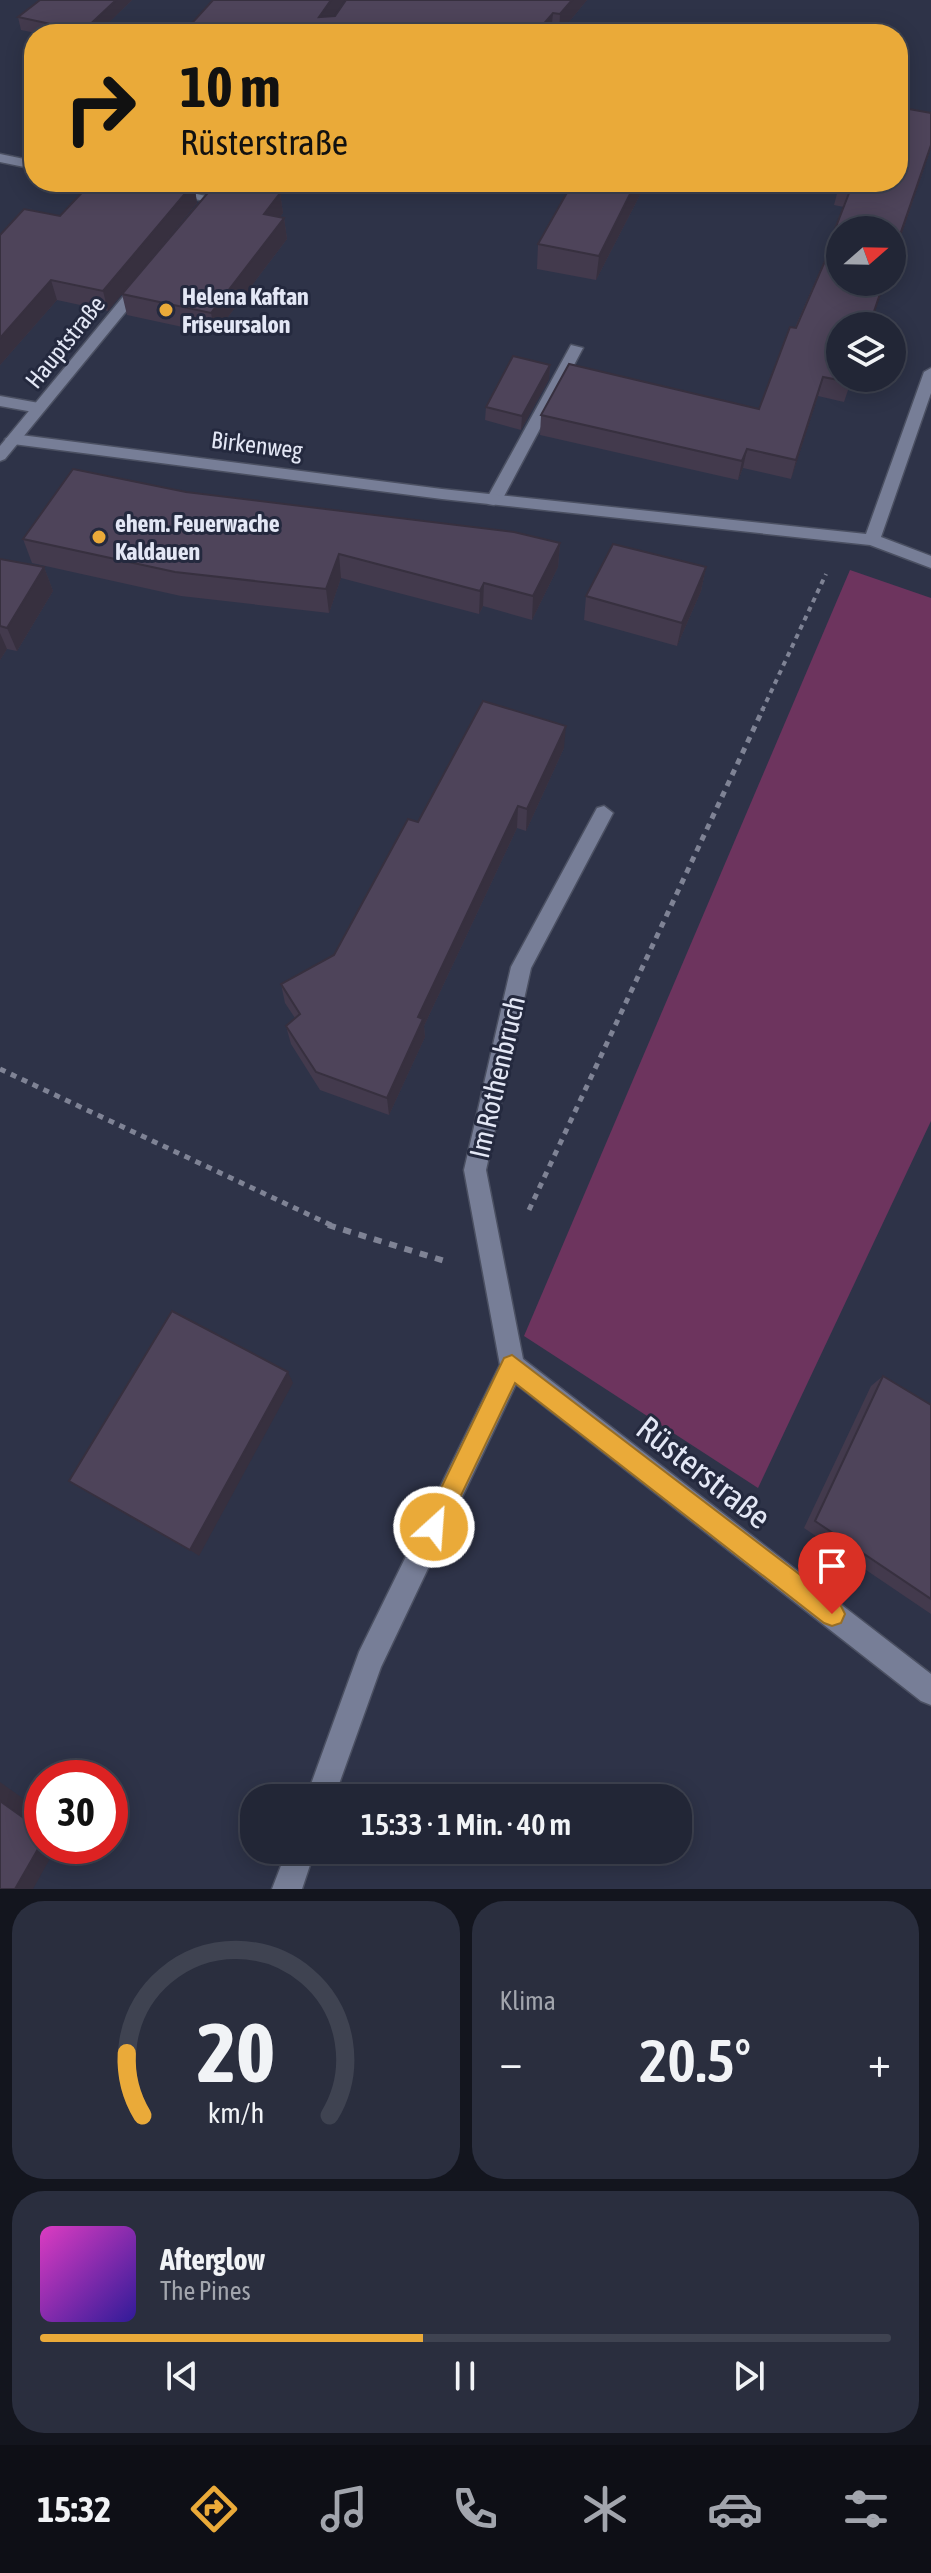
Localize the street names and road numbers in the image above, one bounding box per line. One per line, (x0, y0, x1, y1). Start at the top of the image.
street label: Hauptstraße (20, 291, 110, 393)
street label: Birkenweg (210, 426, 305, 464)
street label: Im Rothenbruch (463, 993, 531, 1161)
street label: Rüsterstraße (629, 1408, 779, 1536)

